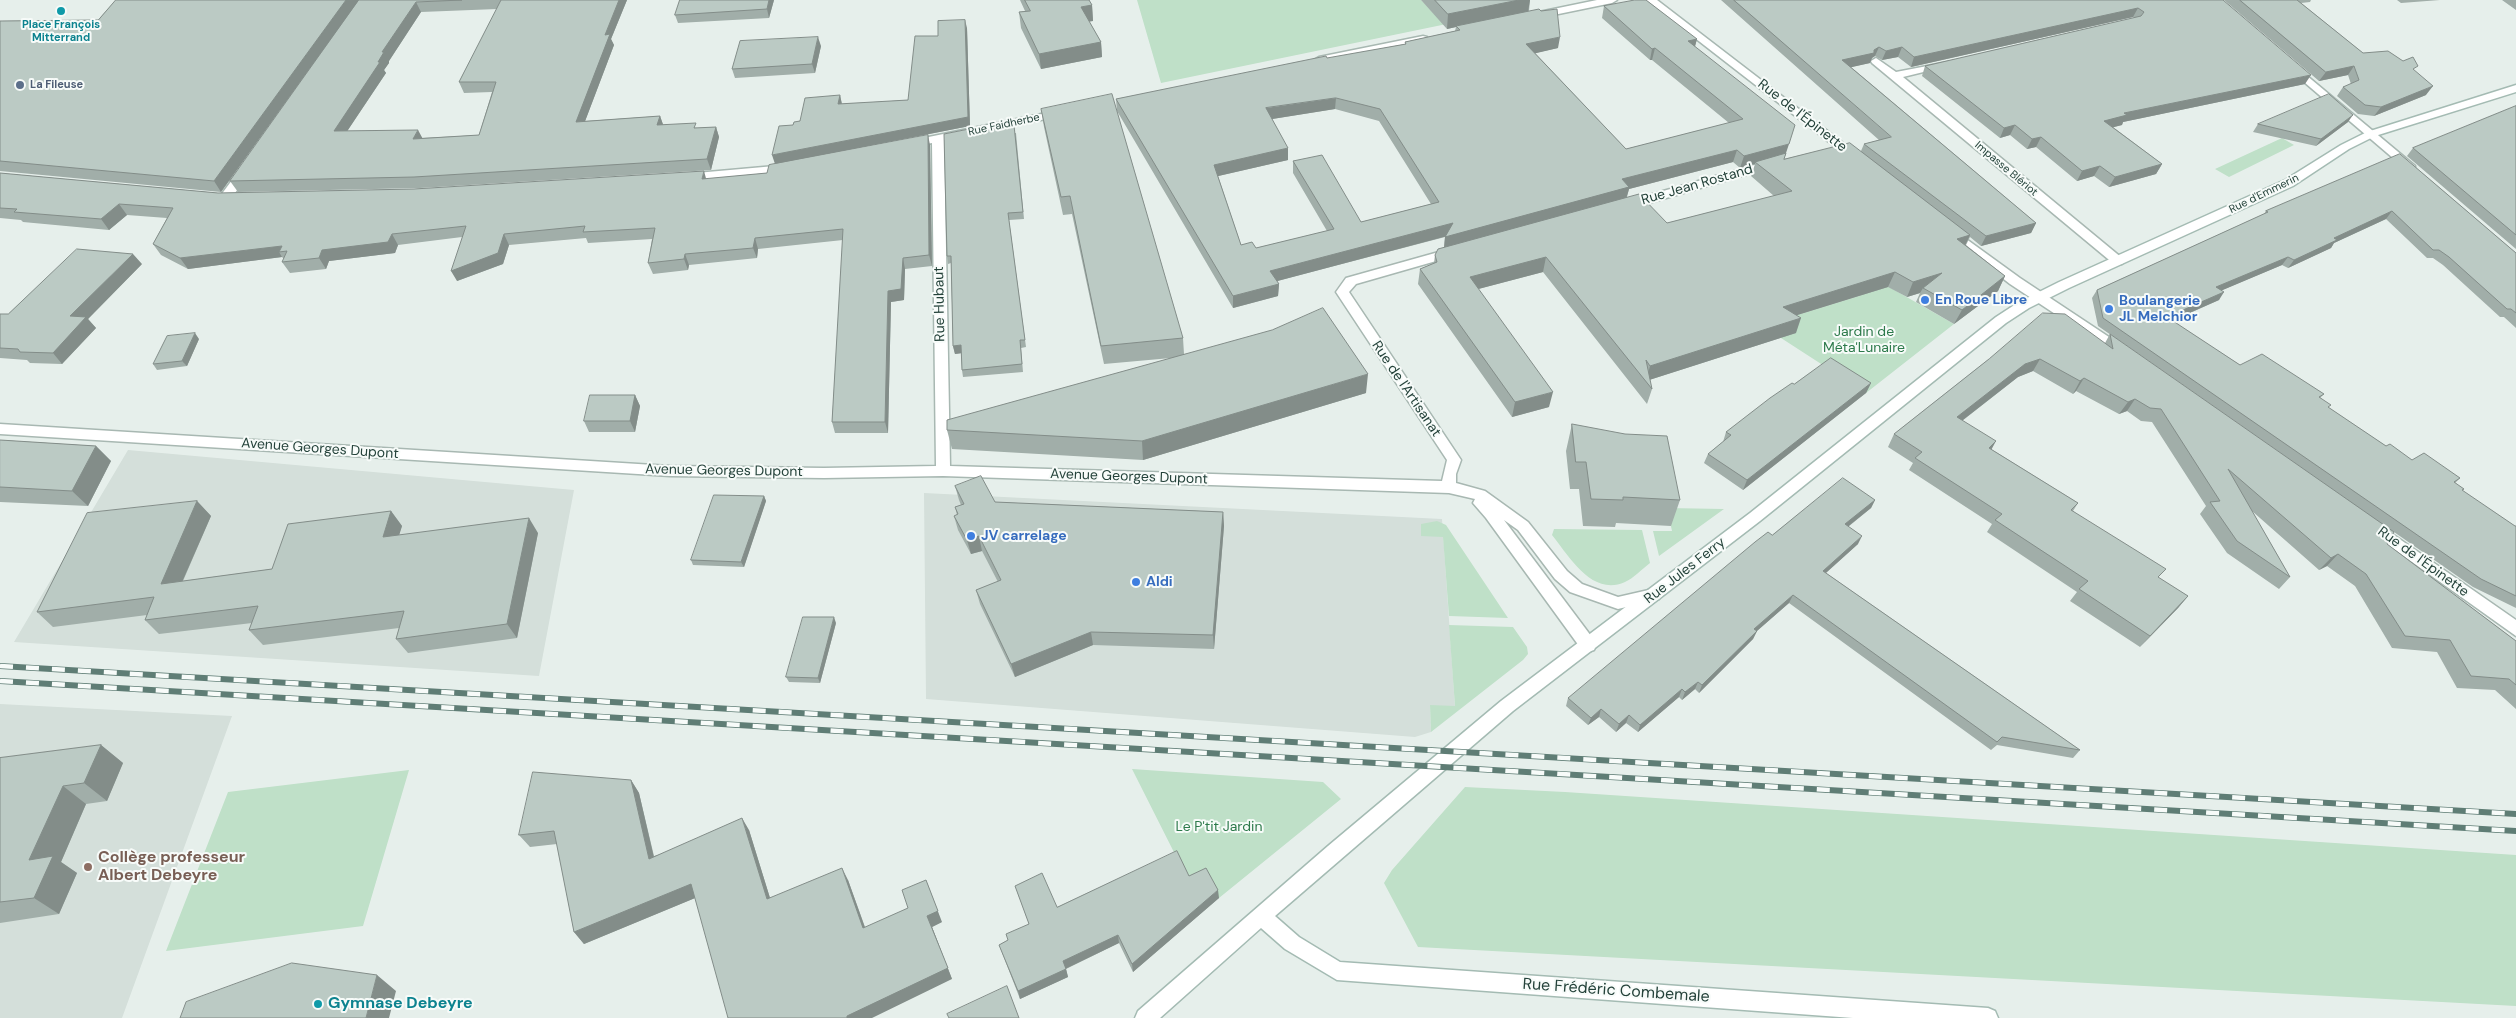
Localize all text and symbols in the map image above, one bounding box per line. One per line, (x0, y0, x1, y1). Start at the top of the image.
marker: Place François Mitterrand (55, 5, 67, 17)
place label: Place François Mitterrand (22, 18, 100, 44)
street label: Rue de l'Épinette (1754, 76, 1850, 156)
place label: La Fileuse (30, 78, 83, 92)
marker: La Fileuse (14, 79, 26, 91)
street label: Rue Faidherbe (967, 111, 1041, 139)
street label: Impasse Blériot (1972, 139, 2040, 199)
street label: Rue Jean Rostand (1639, 161, 1755, 209)
street label: Rue d'Emmerin (2227, 171, 2301, 217)
street label: Rue Hubaut (931, 266, 949, 342)
place label: En Roue Libre (1935, 292, 2027, 308)
place label: Boulangerie JL Melchior (2119, 293, 2200, 326)
marker: En Roue Libre (1919, 294, 1931, 306)
marker: Boulangerie JL Melchior (2103, 303, 2115, 315)
park label: Jardin de Méta'Lunaire (1823, 324, 1905, 357)
street label: Rue de l'Artisanat (1368, 338, 1444, 440)
street label: Avenue Georges Dupont (241, 435, 399, 463)
street label: Avenue Georges Dupont (645, 461, 803, 481)
street label: Avenue Georges Dupont (1050, 466, 1208, 488)
street label: Rue de l'Épinette (2374, 523, 2472, 601)
place label: JV carrelage (981, 528, 1067, 544)
marker: JV carrelage (965, 530, 977, 542)
street label: Rue Jules Ferry (1641, 534, 1729, 608)
place label: Aldi (1146, 574, 1173, 590)
marker: Aldi (1130, 576, 1142, 588)
park label: Le P'tit Jardin (1176, 819, 1262, 835)
place label: Collège professeur Albert Debeyre (98, 848, 245, 886)
marker: Collège professeur Albert Debeyre (82, 861, 94, 873)
street label: Rue Frédéric Combemale (1522, 975, 1710, 1007)
place label: Gymnase Debeyre (328, 994, 473, 1014)
marker: Gymnase Debeyre (312, 998, 324, 1010)

